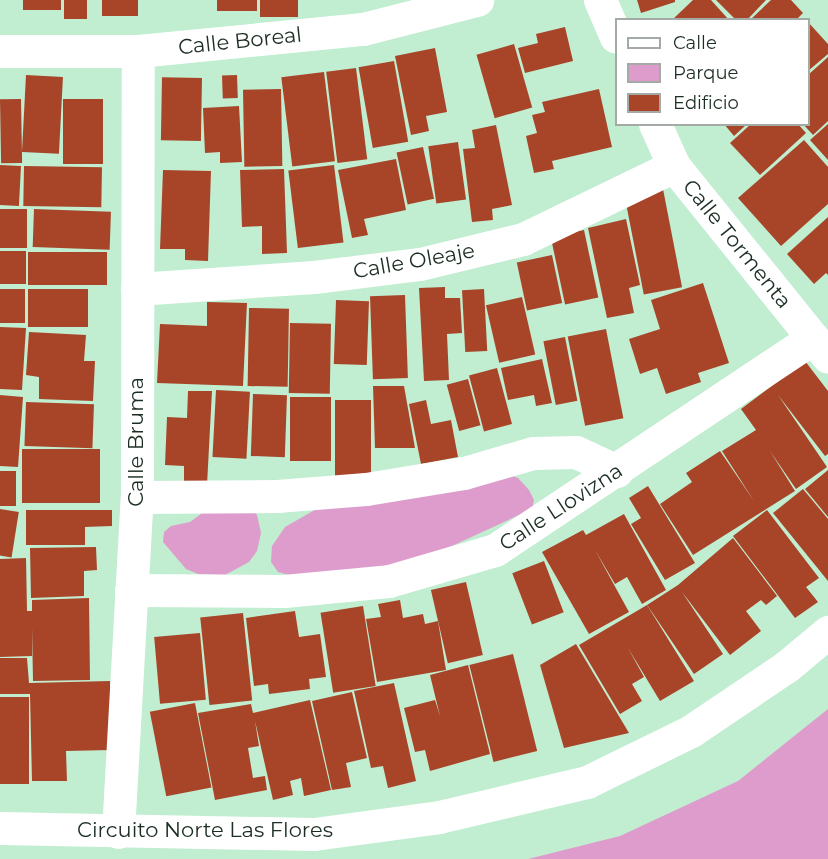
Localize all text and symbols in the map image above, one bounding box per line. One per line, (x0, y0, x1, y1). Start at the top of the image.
legend (615, 18, 810, 126)
street label: Calle Boreal (177, 22, 303, 60)
text: Calle (673, 32, 717, 54)
text: Parque (673, 62, 738, 84)
text: Edificio (673, 92, 739, 114)
street label: Calle Tormenta (677, 174, 797, 314)
street label: Calle Oleaje (351, 238, 477, 284)
street label: Calle Bruma (123, 377, 149, 507)
street label: Calle Llovizna (495, 458, 627, 556)
street label: Circuito Norte Las Flores (77, 817, 333, 843)

